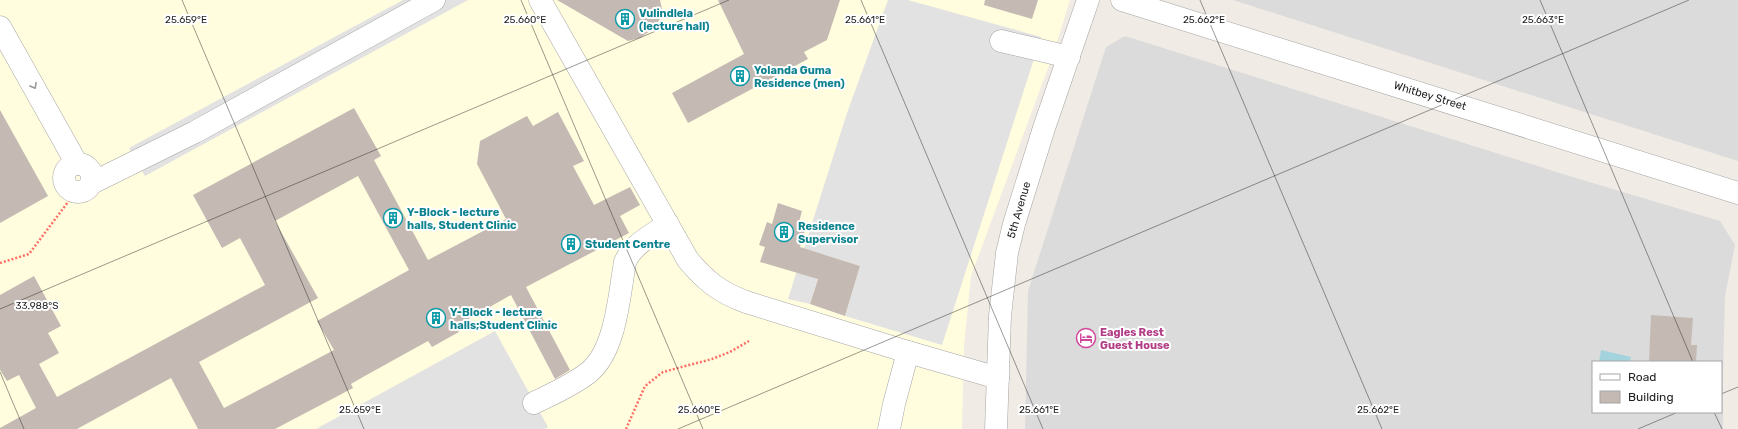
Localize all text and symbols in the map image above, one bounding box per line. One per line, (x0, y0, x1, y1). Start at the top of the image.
place label: Vulindlela (lecture hall) (639, 7, 710, 33)
building icon: Vulindlela (lecture hall) (614, 8, 636, 30)
text: 25.659°E (165, 14, 207, 26)
text: 25.660°E (504, 14, 546, 26)
text: 25.661°E (845, 14, 885, 26)
text: 25.662°E (1183, 14, 1225, 26)
text: 25.663°E (1522, 14, 1564, 26)
place label: Yolanda Guma Residence (men) (754, 64, 845, 90)
building icon: Yolanda Guma Residence (men) (729, 65, 751, 87)
street label: Whitbey Street (1392, 79, 1469, 113)
one-way arrow (30, 82, 37, 89)
street label: 5th Avenue (1005, 180, 1033, 240)
place label: Y-Block - lecture halls, Student Clinic (407, 206, 517, 232)
building icon: Y-Block - lecture halls, Student Clinic (382, 207, 404, 229)
place label: Residence Supervisor (798, 220, 858, 246)
building icon: Residence Supervisor (773, 221, 795, 243)
building icon: Student Centre (560, 233, 582, 255)
place label: Student Centre (585, 238, 671, 251)
text: 33.988°S (16, 300, 58, 312)
place label: Y-Block - lecture halls;Student Clinic (450, 306, 558, 332)
building icon: Y-Block - lecture halls;Student Clinic (425, 307, 447, 329)
place label: Eagles Rest Guest House (1100, 326, 1170, 352)
hotel icon: Eagles Rest Guest House (1075, 327, 1097, 349)
legend (1592, 361, 1722, 413)
text: Road (1628, 370, 1656, 384)
text: Building (1628, 390, 1674, 404)
text: 25.659°E (339, 404, 381, 416)
text: 25.660°E (678, 404, 720, 416)
text: 25.661°E (1019, 404, 1059, 416)
text: 25.662°E (1357, 404, 1399, 416)

